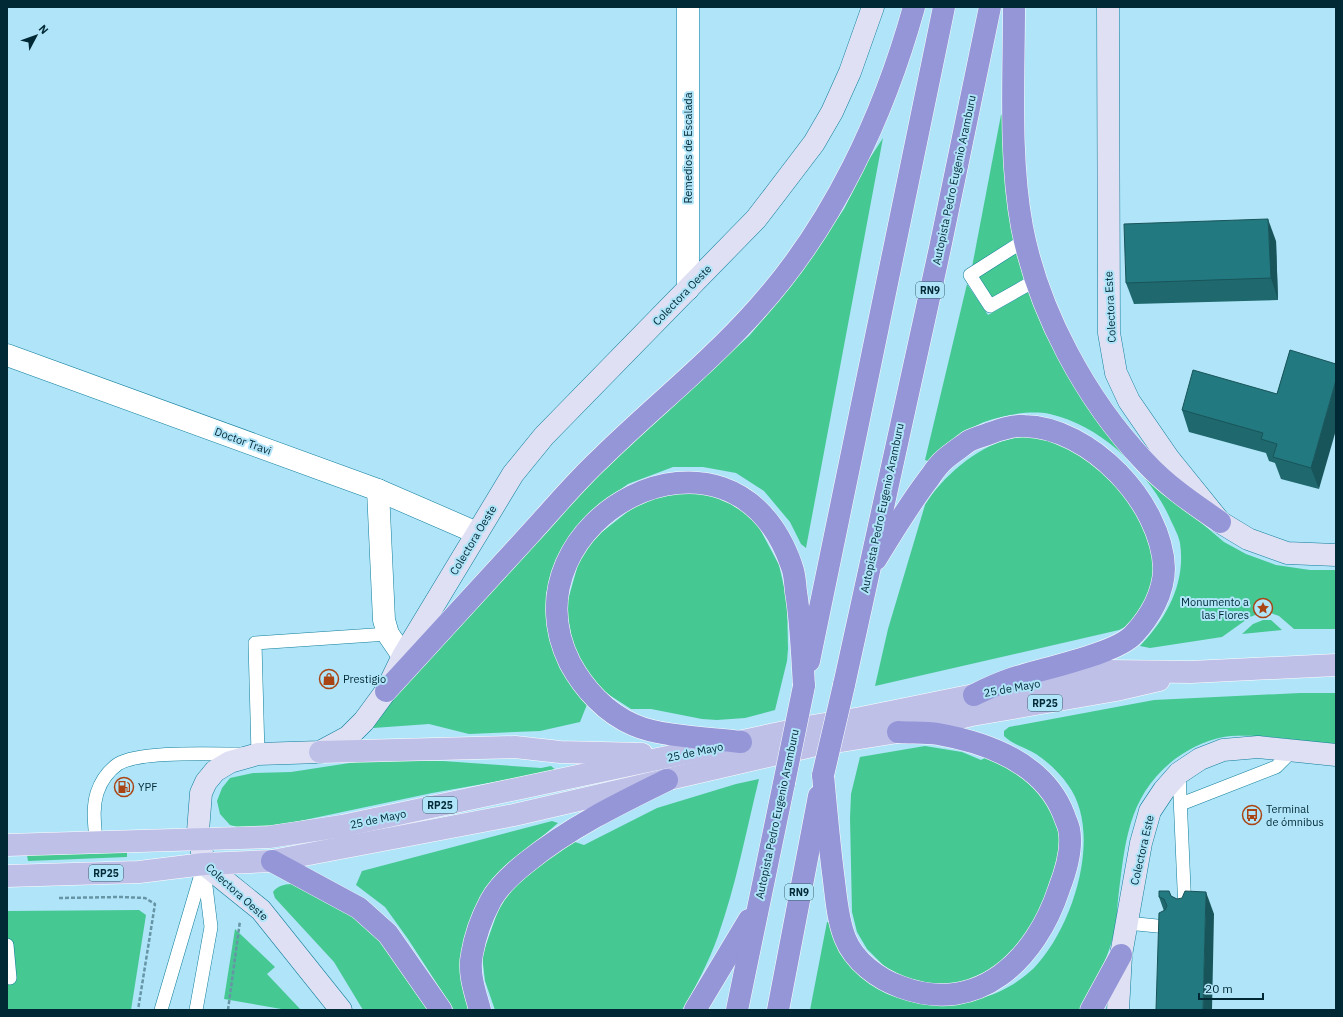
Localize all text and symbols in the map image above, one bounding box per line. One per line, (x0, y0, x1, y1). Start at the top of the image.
north arrow (16, 16, 56, 56)
text: N (36, 22, 51, 37)
street label: Remedios de Escalada (681, 92, 695, 204)
street label: Autopista Pedro Eugenio Aramburu (929, 94, 979, 266)
street label: Colectora Oeste (650, 262, 714, 328)
street label: Colectora Este (1101, 271, 1119, 343)
road number: RN9 (916, 282, 944, 298)
street label: Autopista Pedro Eugenio Aramburu (857, 422, 907, 594)
street label: Doctor Travi (213, 424, 273, 458)
street label: Colectora Oeste (447, 503, 499, 577)
place label: Monumento a las Flores (1181, 595, 1249, 622)
place icon: Monumento a las Flores (1252, 597, 1274, 619)
shop icon: Prestigio (318, 668, 340, 690)
place label: Prestigio (343, 672, 386, 686)
street label: 25 de Mayo (983, 676, 1041, 700)
road number: RP25 (1028, 695, 1062, 711)
street label: Autopista Pedro Eugenio Aramburu (752, 728, 802, 900)
street label: 25 de Mayo (666, 739, 724, 765)
fuel station icon: YPF (113, 776, 135, 798)
place label: YPF (138, 780, 157, 794)
road number: RP25 (423, 797, 457, 813)
place label: Terminal de ómnibus (1266, 802, 1324, 829)
bus stop icon: Terminal de ómnibus (1241, 804, 1263, 826)
street label: 25 de Mayo (349, 806, 407, 832)
street label: Colectora Este (1127, 814, 1157, 886)
street label: Colectora Oeste (203, 860, 271, 924)
road number: RP25 (89, 865, 123, 881)
road number: RN9 (785, 884, 813, 900)
scale bar (1199, 975, 1263, 1001)
text: 20 m (1205, 981, 1233, 996)

